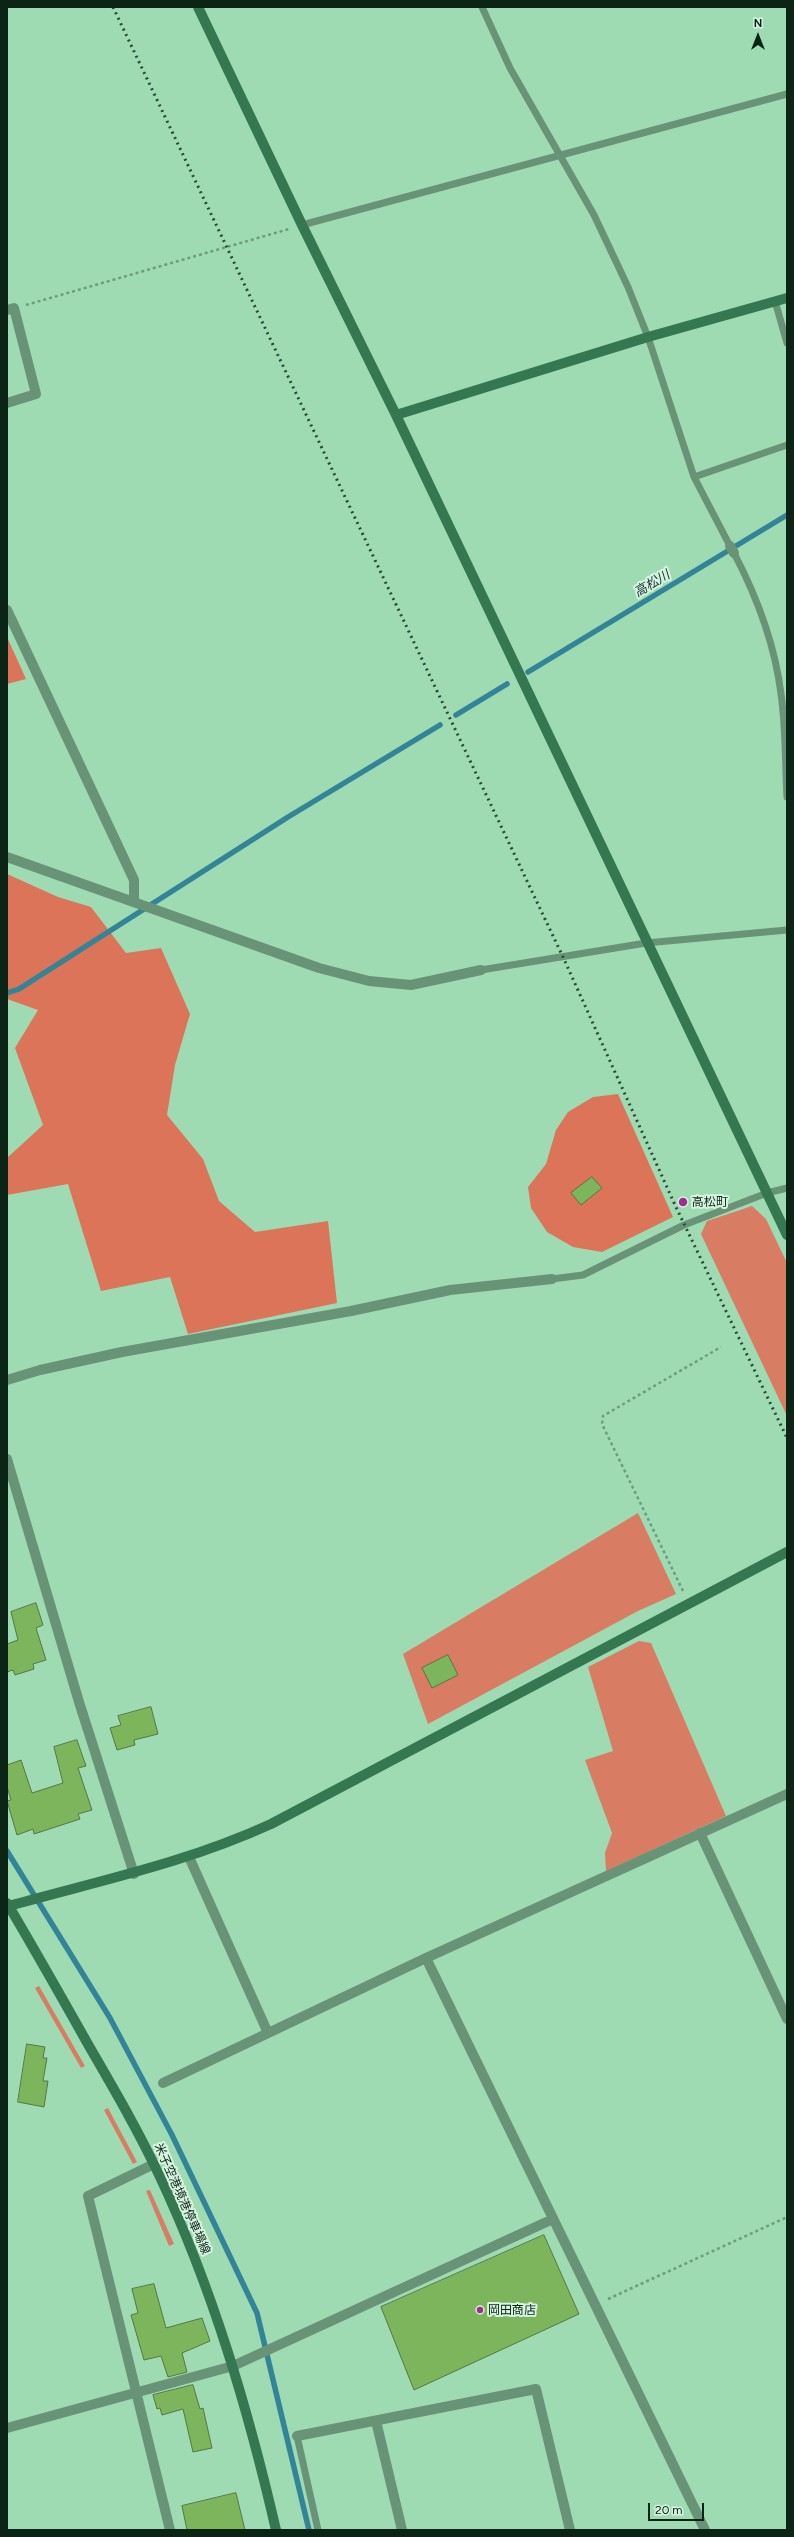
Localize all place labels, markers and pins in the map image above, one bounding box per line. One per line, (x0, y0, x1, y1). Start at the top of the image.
place label: 高松町 (692, 1195, 728, 1209)
marker: 高松町 (677, 1196, 689, 1208)
place label: 岡田商店 (488, 2303, 536, 2317)
marker: 岡田商店 (475, 2305, 485, 2315)

